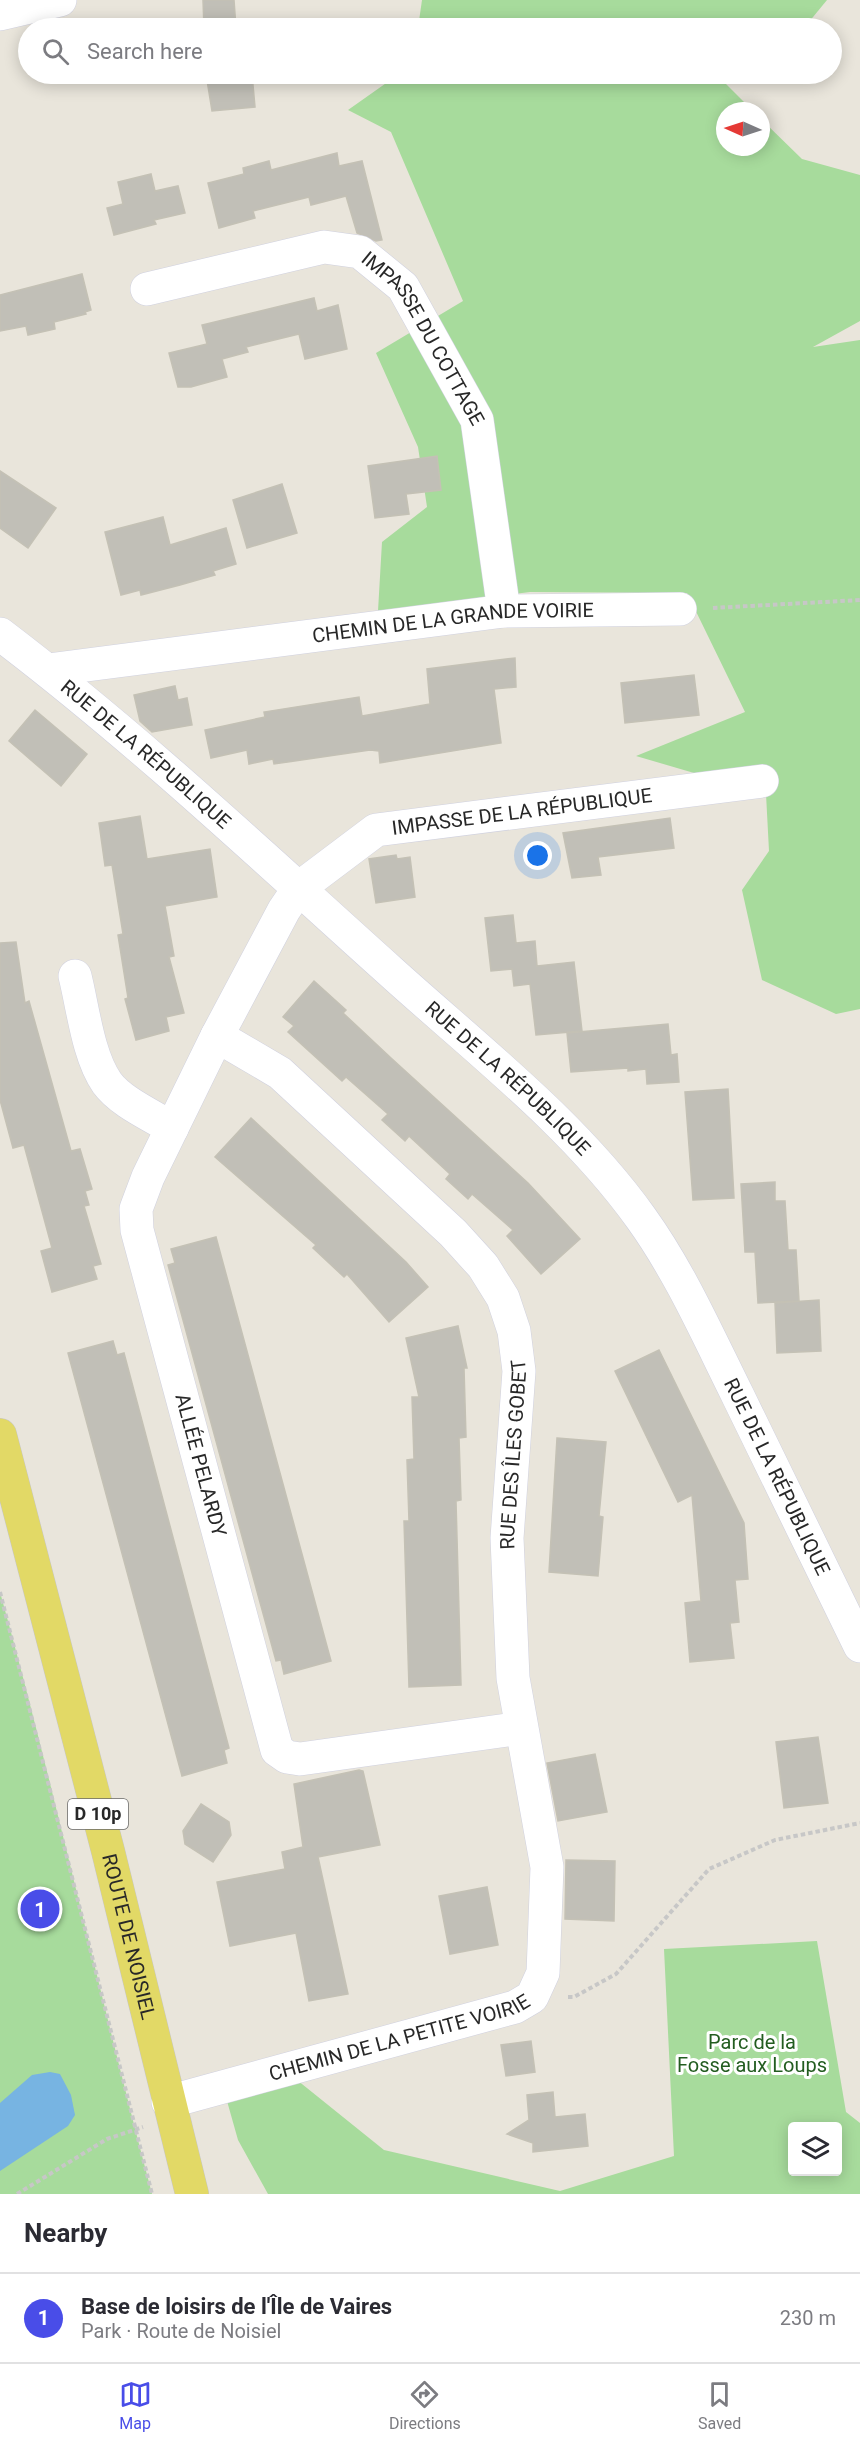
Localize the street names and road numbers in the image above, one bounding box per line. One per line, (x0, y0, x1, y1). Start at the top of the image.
street label: IMPASSE DU COTTAGE (357, 246, 490, 429)
street label: CHEMIN DE LA GRANDE VOIRIE (311, 598, 594, 648)
street label: RUE DE LA RÉPUBLIQUE (56, 675, 236, 834)
street label: IMPASSE DE LA RÉPUBLIQUE (390, 783, 653, 840)
street label: RUE DE LA RÉPUBLIQUE (420, 996, 596, 1160)
street label: RUE DES ÎLES GOBET (495, 1358, 531, 1550)
street label: RUE DE LA RÉPUBLIQUE (719, 1374, 835, 1579)
street label: ALLÉE PELARDY (170, 1391, 232, 1539)
road number: D 10p (68, 1799, 128, 1829)
street label: ROUTE DE NOISIEL (97, 1851, 161, 2022)
street label: CHEMIN DE LA PETITE VOIRIE (266, 1989, 534, 2086)

